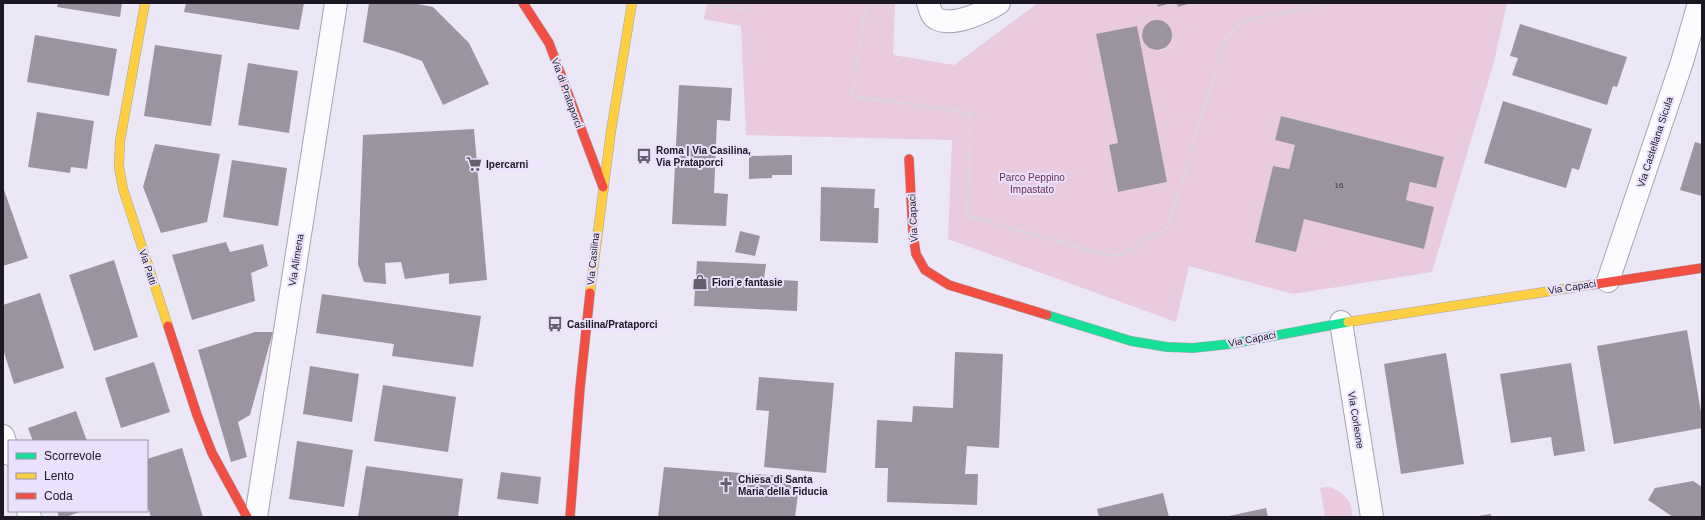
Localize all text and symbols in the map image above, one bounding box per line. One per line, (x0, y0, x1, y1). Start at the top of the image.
street label: Via di Prataporci (549, 57, 585, 129)
street label: Via Castellana Sicula (1635, 95, 1675, 189)
place label: Roma | Via Casilina, Via Prataporci (656, 145, 751, 168)
bus stop icon: Roma | Via Casilina, Via Prataporci (635, 147, 653, 165)
supermarket icon: Ipercarni (465, 155, 483, 173)
place label: Ipercarni (486, 159, 528, 170)
park label: Parco Peppino Impastato (999, 172, 1065, 195)
house number: 16 (1335, 181, 1344, 190)
street label: Via Capaci (906, 194, 920, 242)
street label: Via Casilina (585, 232, 601, 286)
street label: Via Alimena (286, 233, 306, 287)
street label: Via Patti (137, 248, 159, 286)
shop icon: Fiori e fantasie (691, 273, 709, 291)
place label: Fiori e fantasie (712, 277, 783, 288)
street label: Via Capaci (1547, 278, 1597, 296)
bus stop icon: Casilina/Prataporci (546, 315, 564, 333)
place label: Casilina/Prataporci (567, 319, 658, 330)
street label: Via Capaci (1227, 329, 1277, 349)
street label: Via Corleone (1346, 391, 1366, 450)
legend (8, 440, 148, 512)
text: Scorrevole (44, 449, 102, 463)
text: Lento (44, 469, 74, 483)
place label: Chiesa di Santa Maria della Fiducia (738, 474, 828, 497)
church icon: Chiesa di Santa Maria della Fiducia (717, 476, 735, 494)
text: Coda (44, 489, 73, 503)

